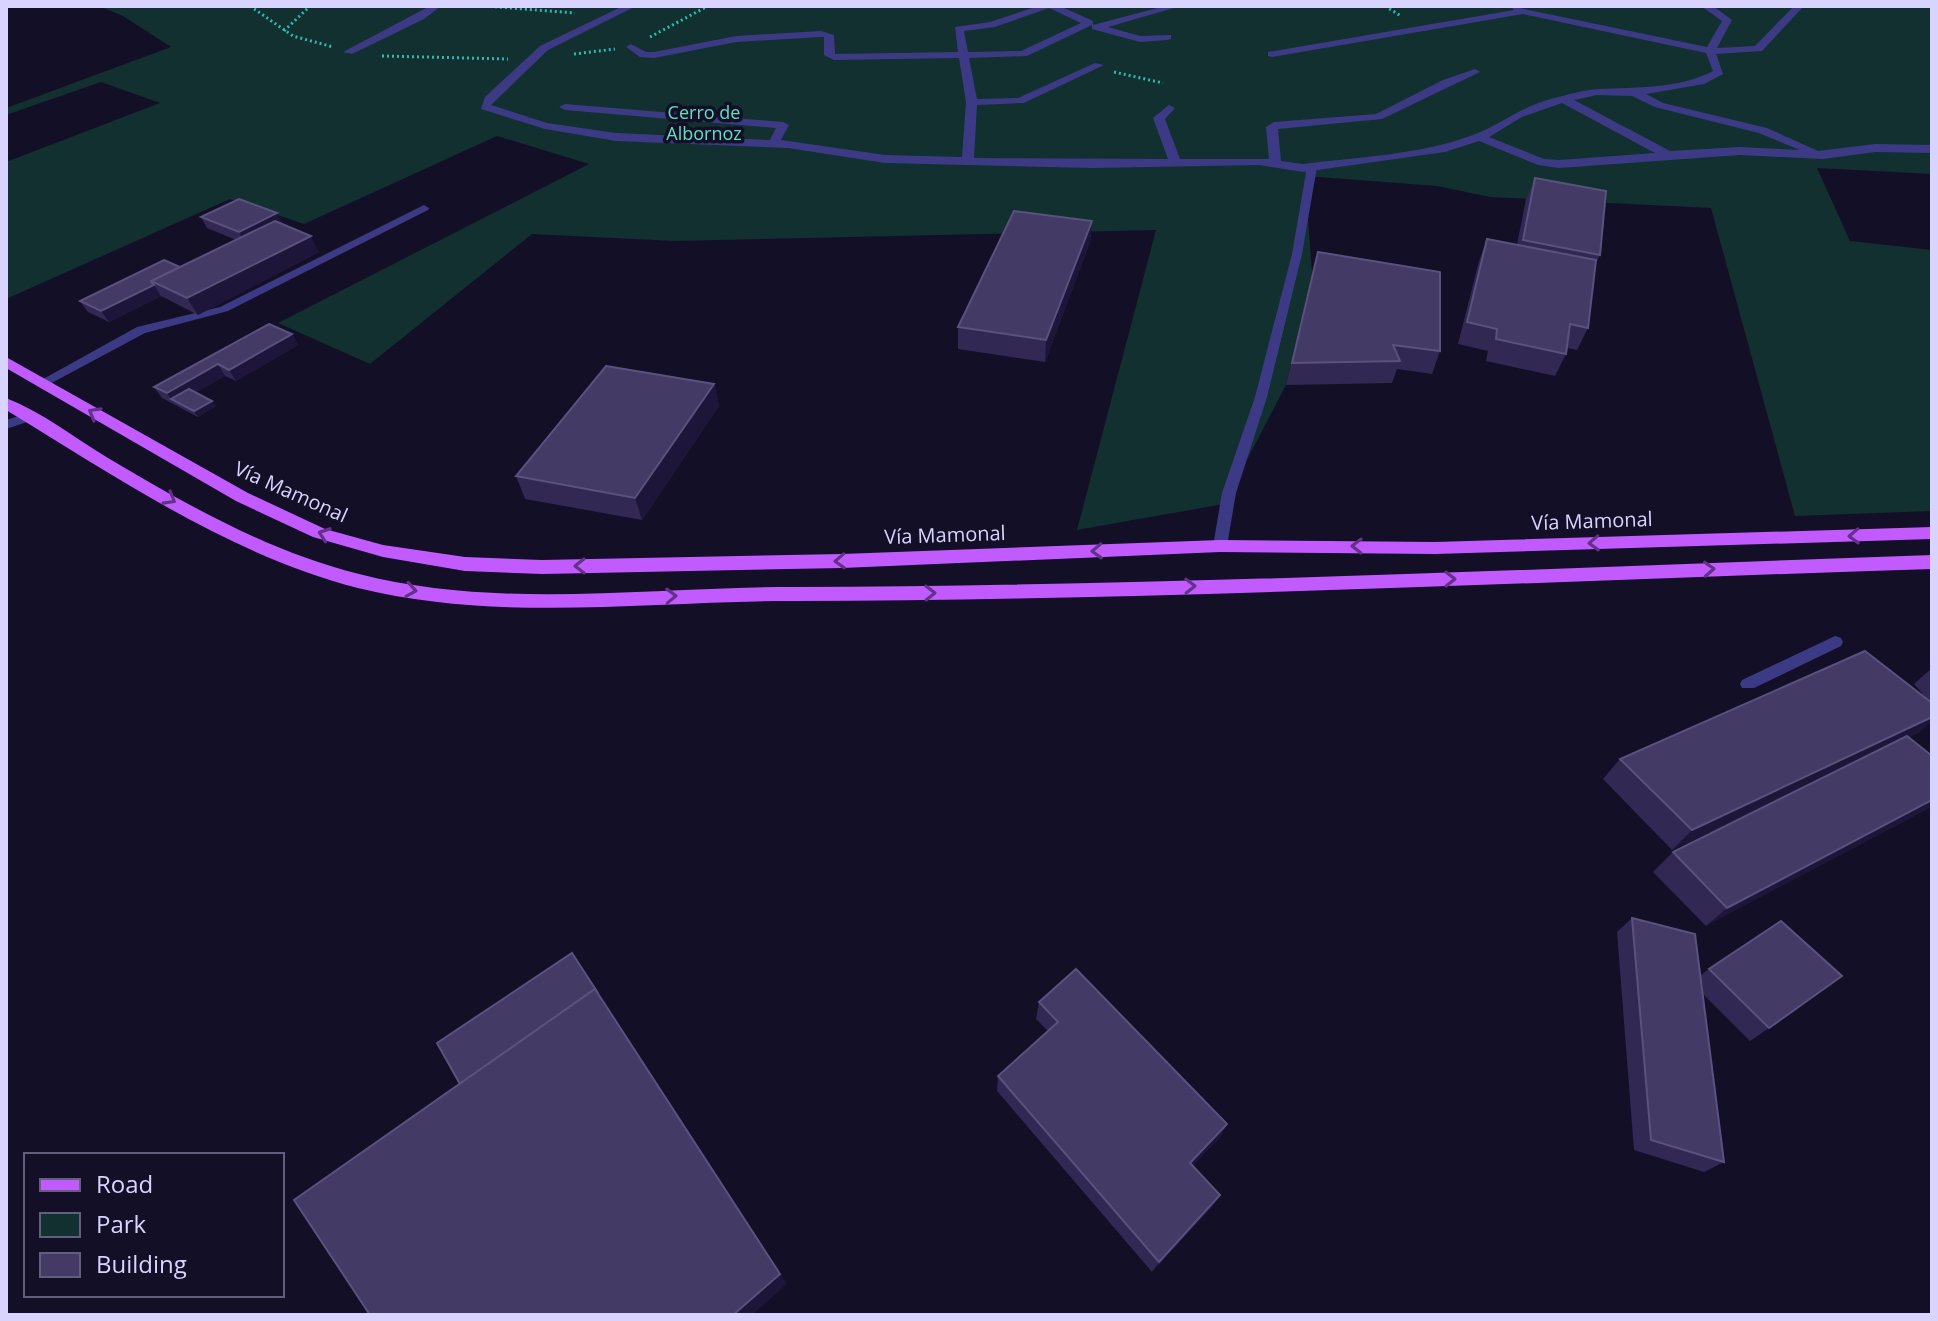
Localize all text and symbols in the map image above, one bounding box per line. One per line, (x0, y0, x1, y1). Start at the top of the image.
park label: Cerro de Albornoz (666, 100, 742, 145)
one-way arrow (88, 407, 103, 423)
street label: Vía Mamonal (230, 455, 352, 529)
one-way arrow (161, 489, 176, 505)
street label: Vía Mamonal (1531, 505, 1653, 536)
street label: Vía Mamonal (884, 519, 1006, 550)
one-way arrow (318, 527, 332, 543)
one-way arrow (1847, 527, 1860, 544)
one-way arrow (1587, 534, 1600, 551)
one-way arrow (1350, 537, 1363, 555)
one-way arrow (1090, 542, 1103, 559)
one-way arrow (833, 552, 846, 569)
one-way arrow (573, 558, 586, 575)
one-way arrow (1703, 561, 1716, 578)
one-way arrow (1444, 571, 1457, 588)
one-way arrow (1184, 577, 1197, 595)
one-way arrow (404, 581, 418, 598)
one-way arrow (924, 584, 937, 601)
one-way arrow (665, 587, 678, 604)
legend (24, 1153, 284, 1297)
text: Road (96, 1167, 153, 1200)
text: Park (96, 1207, 147, 1240)
text: Building (96, 1247, 187, 1280)

